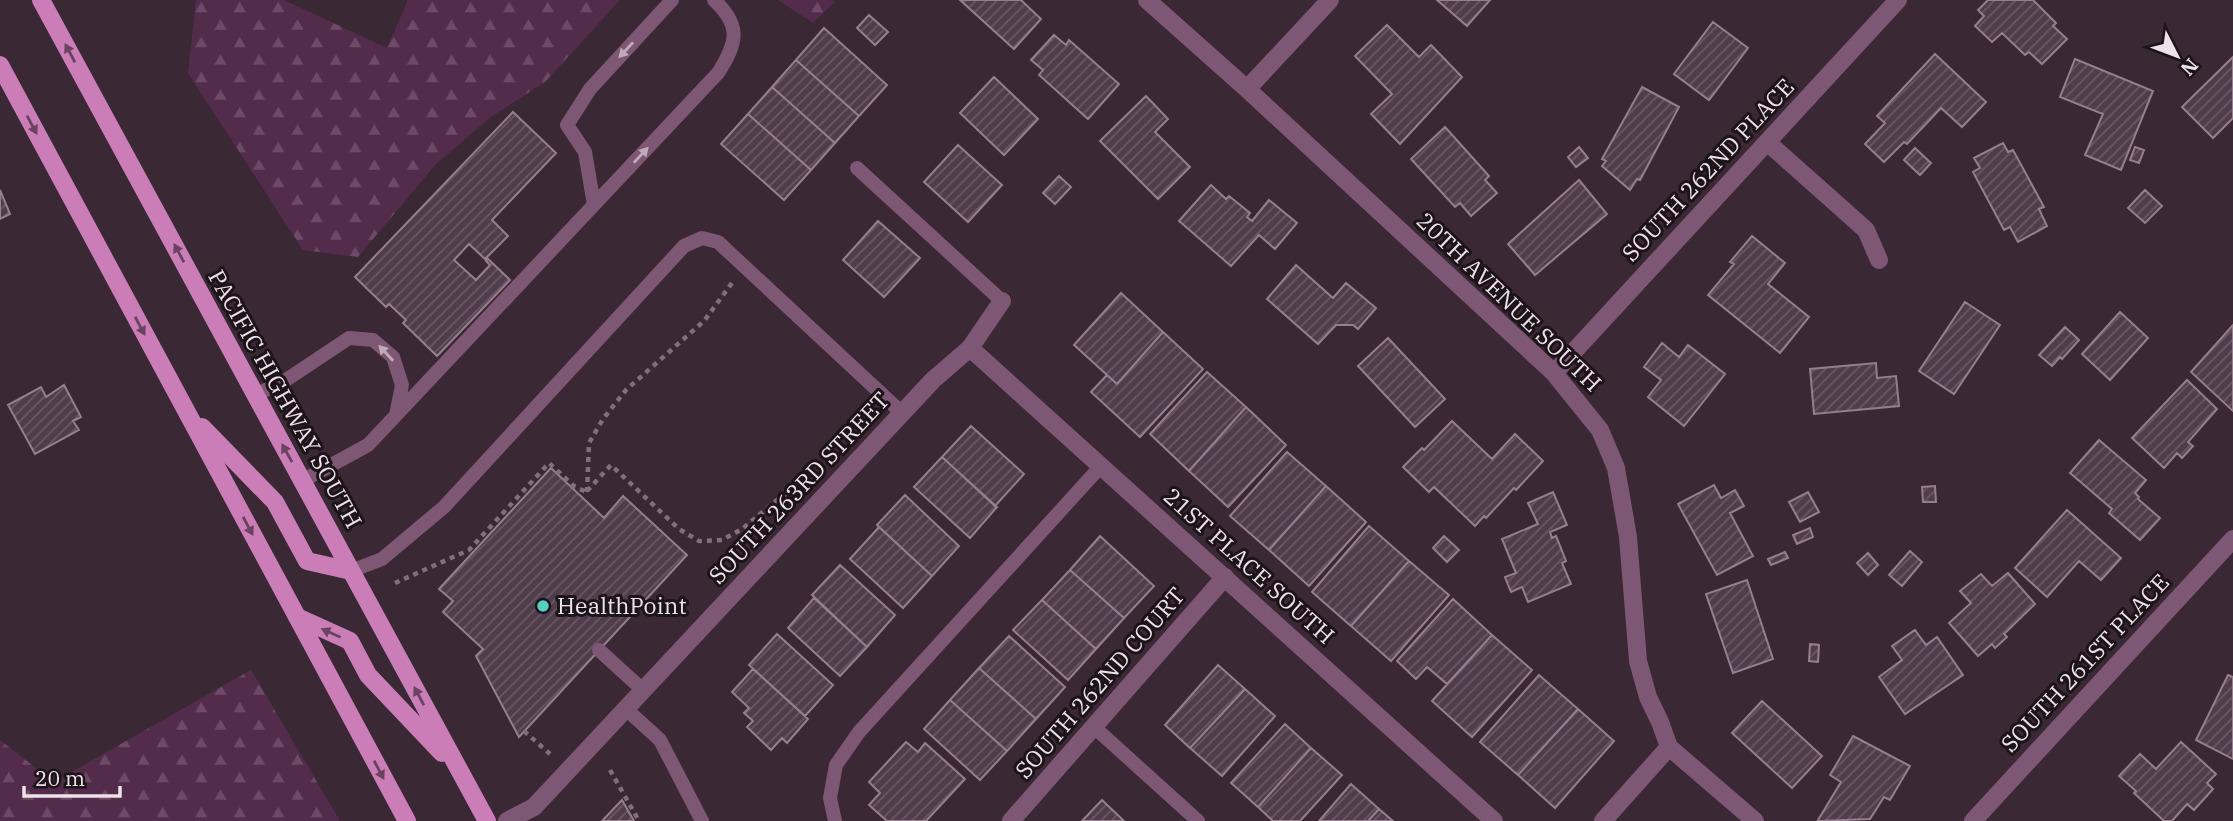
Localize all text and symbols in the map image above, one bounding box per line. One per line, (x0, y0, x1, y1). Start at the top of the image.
north arrow (2142, 21, 2212, 91)
one-way arrow (618, 41, 634, 58)
one-way arrow (64, 44, 76, 63)
text: N (2176, 54, 2204, 81)
street label: SOUTH 262ND PLACE (1615, 72, 1800, 267)
one-way arrow (26, 116, 38, 136)
one-way arrow (633, 146, 649, 164)
street label: 20TH AVENUE SOUTH (1411, 205, 1608, 397)
one-way arrow (173, 243, 185, 263)
street label: PACIFIC HIGHWAY SOUTH (202, 264, 369, 533)
one-way arrow (134, 316, 146, 336)
one-way arrow (378, 345, 394, 362)
street label: SOUTH 263RD STREET (701, 385, 895, 590)
one-way arrow (281, 444, 293, 463)
street label: 21ST PLACE SOUTH (1158, 481, 1341, 650)
one-way arrow (242, 516, 254, 536)
street label: SOUTH 261ST PLACE (1994, 567, 2175, 758)
street label: SOUTH 262ND COURT (1008, 580, 1191, 784)
place label: HealthPoint (557, 590, 687, 620)
marker: HealthPoint (535, 598, 551, 614)
one-way arrow (321, 627, 341, 638)
one-way arrow (413, 687, 425, 706)
scale bar (24, 754, 121, 798)
one-way arrow (373, 760, 385, 779)
text: 20 m (35, 764, 85, 792)

